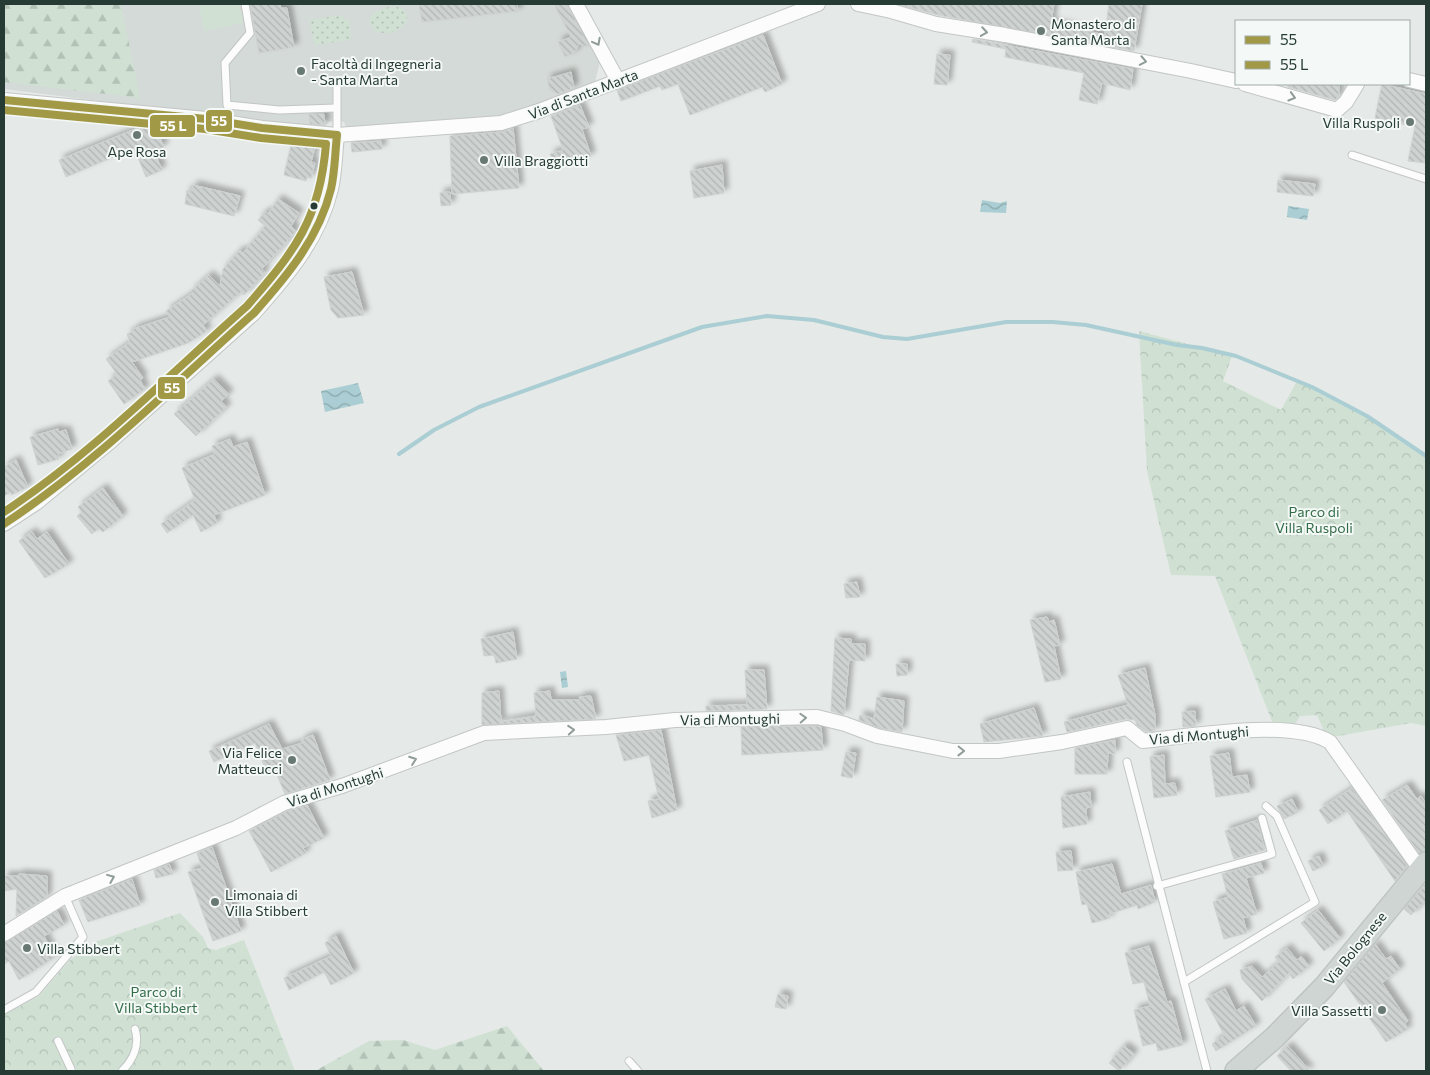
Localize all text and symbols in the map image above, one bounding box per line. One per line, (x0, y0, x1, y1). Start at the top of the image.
place label: Monastero di Santa Marta (1051, 15, 1136, 48)
legend (1235, 20, 1410, 85)
marker: Monastero di Santa Marta (1035, 25, 1047, 37)
one-way arrow (979, 26, 988, 36)
text: 55 (1280, 30, 1297, 48)
one-way arrow (591, 37, 601, 46)
place label: Facoltà di Ingegneria - Santa Marta (311, 55, 441, 88)
text: 55 L (1280, 55, 1309, 73)
one-way arrow (1139, 56, 1148, 66)
marker: Facoltà di Ingegneria - Santa Marta (295, 65, 307, 77)
street label: Via di Santa Marta (526, 65, 640, 123)
one-way arrow (1287, 91, 1296, 102)
line badge: 55 (205, 109, 233, 133)
text: 55 (211, 112, 227, 129)
line badge: 55 L (149, 114, 196, 138)
place label: Villa Ruspoli (1322, 114, 1400, 131)
marker: Villa Ruspoli (1404, 116, 1416, 128)
text: 55 L (159, 117, 187, 134)
marker: Ape Rosa (131, 129, 143, 141)
place label: Ape Rosa (108, 143, 166, 160)
place label: Villa Braggiotti (494, 152, 588, 169)
marker: Villa Braggiotti (478, 154, 490, 166)
unlabelled marker (309, 201, 319, 211)
line badge: 55 (157, 376, 186, 400)
text: 55 (164, 379, 180, 396)
park label: Parco di Villa Ruspoli (1275, 503, 1353, 536)
street label: Via di Montughi (680, 710, 780, 728)
one-way arrow (799, 712, 807, 723)
street label: Via di Montughi (1148, 722, 1250, 748)
one-way arrow (567, 724, 575, 735)
place label: Via Felice Matteucci (217, 744, 282, 777)
one-way arrow (957, 745, 965, 756)
marker: Via Felice Matteucci (286, 754, 298, 766)
one-way arrow (409, 756, 417, 766)
street label: Via di Montughi (285, 763, 385, 811)
one-way arrow (106, 874, 114, 884)
place label: Limonaia di Villa Stibbert (225, 886, 308, 919)
marker: Limonaia di Villa Stibbert (209, 896, 221, 908)
street label: Via Bolognese (1320, 908, 1390, 988)
place label: Villa Stibbert (37, 940, 120, 957)
marker: Villa Stibbert (21, 942, 33, 954)
park label: Parco di Villa Stibbert (114, 983, 198, 1016)
place label: Villa Sassetti (1291, 1002, 1372, 1019)
marker: Villa Sassetti (1376, 1004, 1388, 1016)

